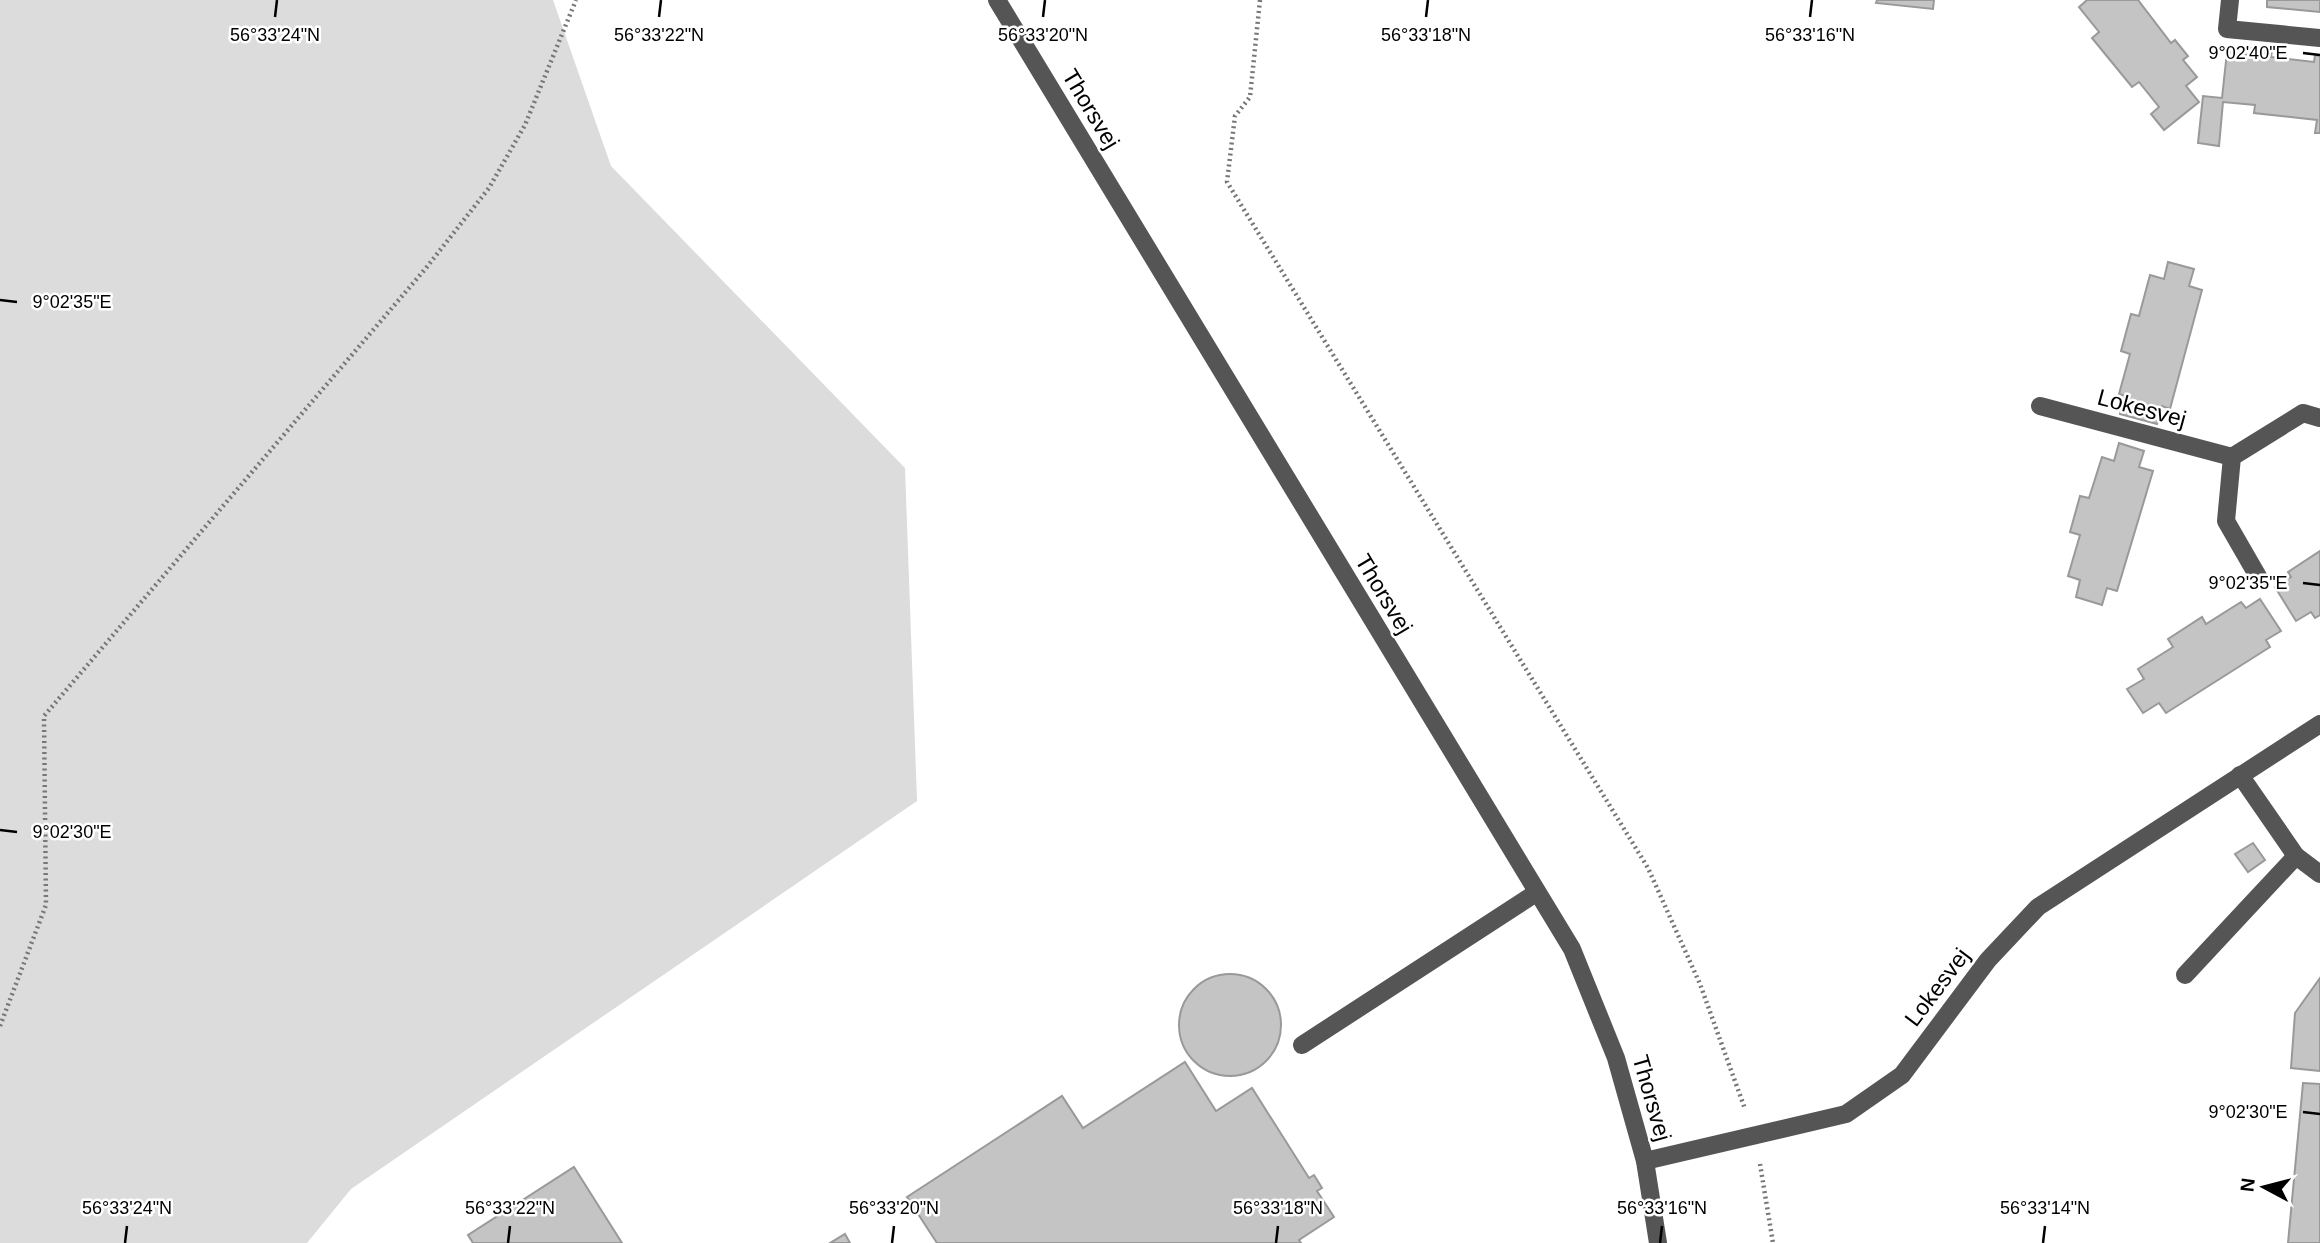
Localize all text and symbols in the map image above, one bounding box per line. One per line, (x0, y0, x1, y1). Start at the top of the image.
text: 56°33'24"N (230, 25, 320, 45)
text: 56°33'22"N (614, 25, 704, 45)
text: 56°33'20"N (998, 25, 1088, 45)
text: 56°33'18"N (1381, 25, 1471, 45)
text: 56°33'16"N (1765, 25, 1855, 45)
text: 9°02'40"E (2208, 43, 2288, 63)
street label: Thorsvej (1057, 65, 1125, 153)
text: 9°02'35"E (32, 292, 112, 312)
street label: Lokesvej (2095, 384, 2189, 432)
street label: Thorsvej (1350, 550, 1418, 638)
text: 9°02'35"E (2208, 573, 2288, 593)
text: 9°02'30"E (32, 822, 112, 842)
street label: Lokesvej (1899, 943, 1975, 1031)
street label: Thorsvej (1627, 1052, 1677, 1144)
text: 9°02'30"E (2208, 1102, 2288, 1122)
north arrow (2229, 1152, 2299, 1222)
text: N (2236, 1177, 2259, 1193)
text: 56°33'24"N (82, 1198, 172, 1218)
text: 56°33'22"N (465, 1198, 555, 1218)
text: 56°33'20"N (849, 1198, 939, 1218)
text: 56°33'18"N (1233, 1198, 1323, 1218)
text: 56°33'16"N (1617, 1198, 1707, 1218)
text: 56°33'14"N (2000, 1198, 2090, 1218)

